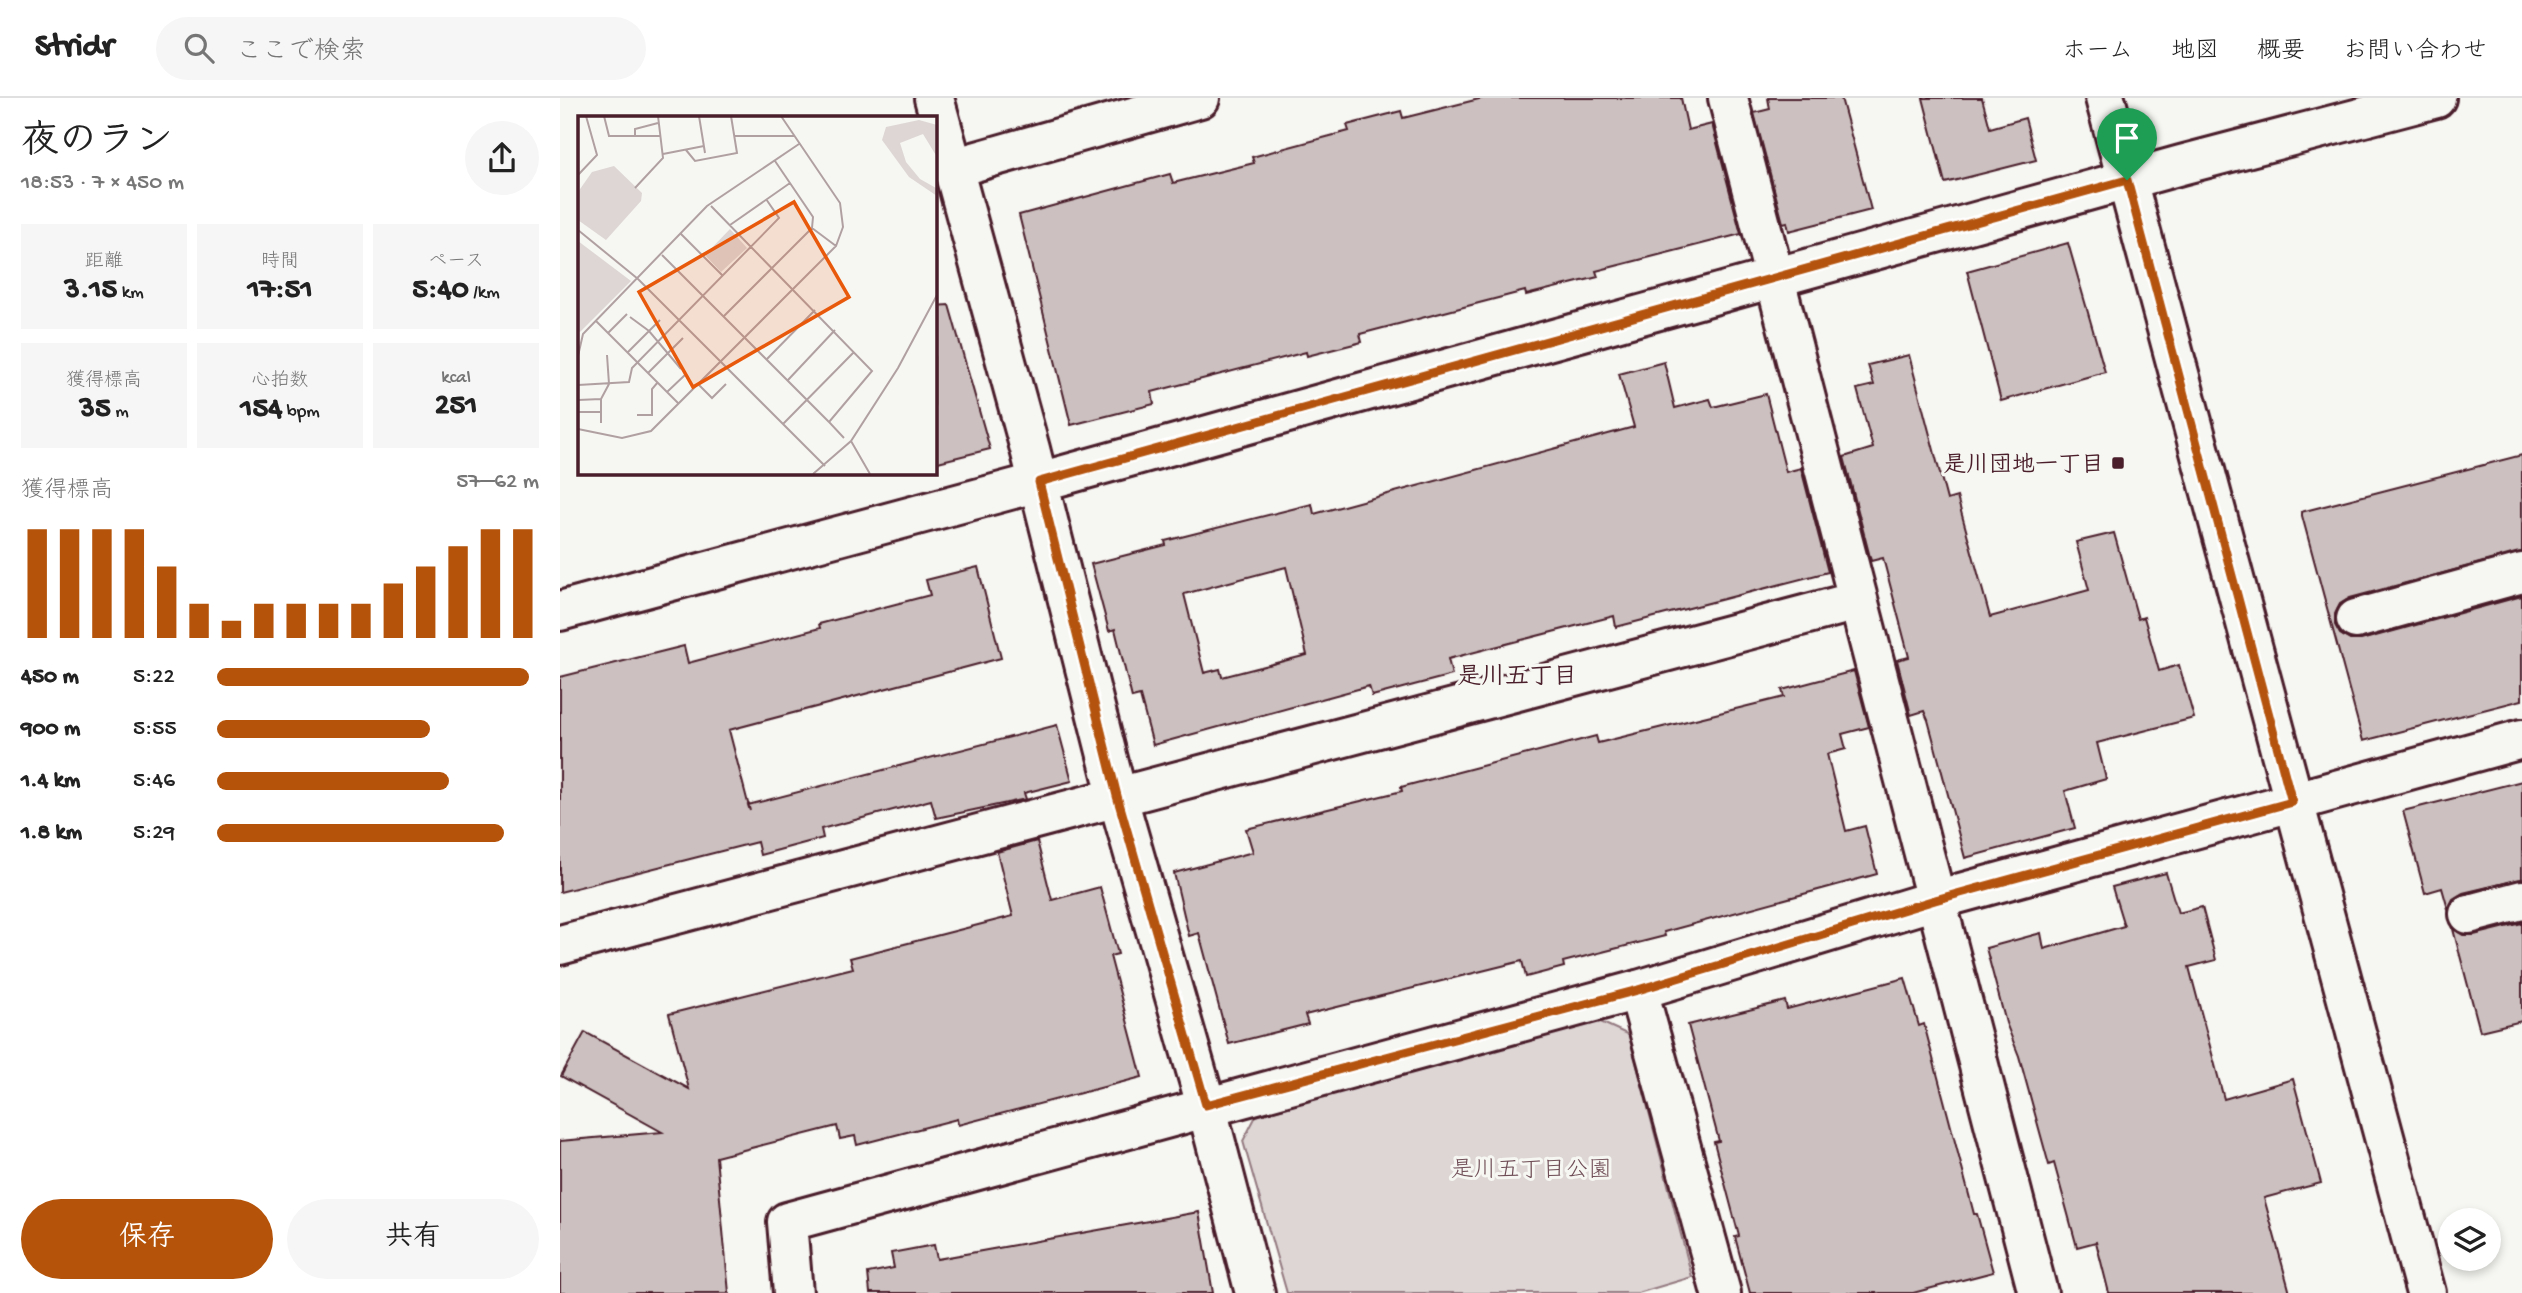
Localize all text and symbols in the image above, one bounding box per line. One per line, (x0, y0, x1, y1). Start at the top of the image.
search box (156, 17, 646, 80)
text: Stridr (35, 29, 114, 67)
icon: search (180, 29, 218, 67)
text: ここで検索 (236, 38, 366, 69)
text: ホーム (2062, 38, 2133, 67)
text: 地図 (2171, 38, 2219, 67)
text: 概要 (2257, 38, 2305, 67)
text: お問い合わせ (2343, 38, 2487, 67)
pin (2097, 108, 2157, 180)
inset map (578, 116, 936, 474)
icon: arrive (2108, 119, 2146, 157)
button: share (465, 121, 539, 195)
text: 夜のラン (21, 122, 173, 166)
text: 18:53 · 7 × 450 m (21, 170, 184, 197)
text: 距離 (85, 251, 123, 274)
text: 時間 (261, 251, 299, 274)
text: ペース (428, 251, 484, 274)
text: 3.15 (64, 274, 117, 309)
text: 17:51 (247, 274, 313, 309)
text: 5:40 (412, 274, 469, 309)
text: km (117, 282, 144, 305)
text: /km (469, 282, 500, 305)
text: kcal (441, 367, 471, 390)
text: 獲得標高 (66, 370, 142, 393)
text: 心拍数 (251, 370, 309, 393)
text: 251 (435, 390, 477, 425)
text: 35 (79, 393, 111, 428)
text: 154 (240, 393, 282, 428)
text: m (111, 401, 129, 424)
text: bpm (282, 401, 320, 424)
place label: 是川団地一丁目 (1943, 452, 2104, 480)
marker: 是川団地一丁目 (2110, 455, 2126, 471)
text: 57–62 m (456, 469, 539, 496)
text: 獲得標高 (21, 478, 113, 505)
text: 450 m (21, 664, 79, 691)
text: 5:22 (133, 664, 175, 691)
district label: 是川五丁目 (1457, 664, 1577, 693)
text: 900 m (21, 716, 80, 743)
text: 5:55 (133, 716, 177, 743)
text: 1.4 km (21, 768, 80, 795)
text: 5:46 (133, 768, 175, 795)
text: 1.8 km (21, 820, 82, 847)
text: 5:29 (133, 820, 175, 847)
park label: 是川五丁目公園 (1451, 1158, 1612, 1185)
button: 保存 (21, 1199, 273, 1279)
button: 共有 (287, 1199, 539, 1279)
map controls (2438, 1208, 2501, 1271)
button: layers (2438, 1208, 2501, 1271)

